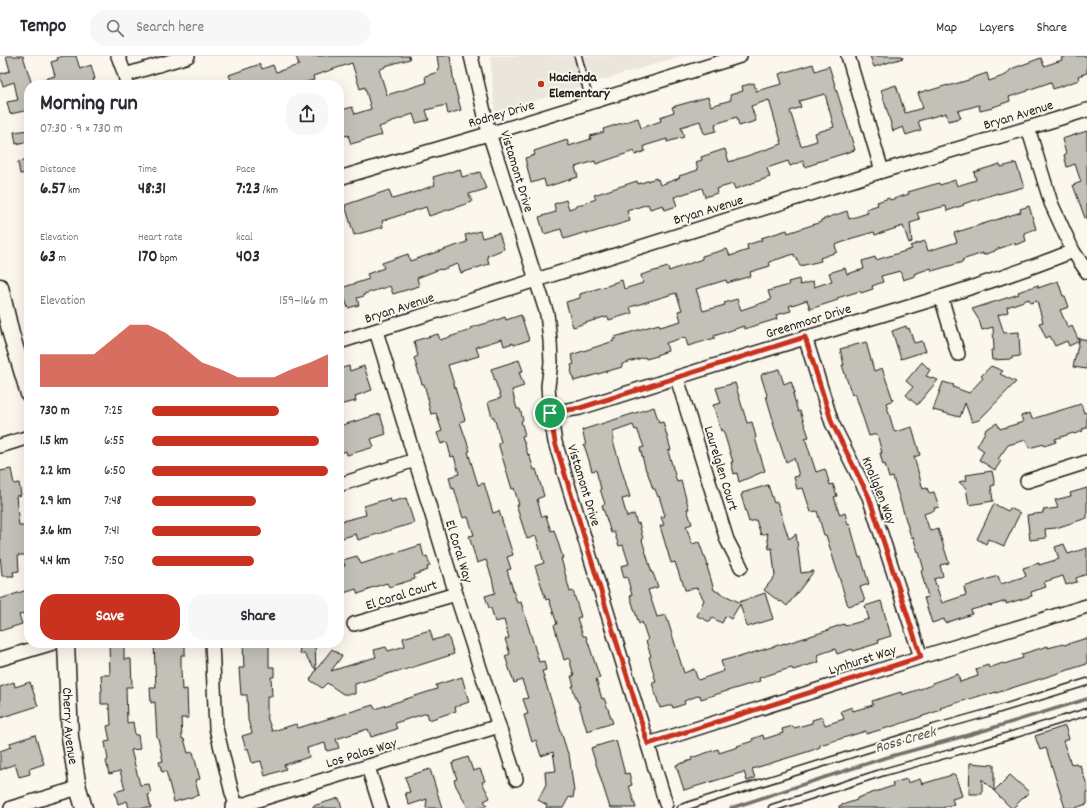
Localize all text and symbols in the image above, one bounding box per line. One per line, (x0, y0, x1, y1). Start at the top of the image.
search box (90, 10, 370, 46)
text: Tempo (20, 14, 66, 41)
icon: search (104, 17, 126, 39)
text: Search here (136, 17, 204, 39)
text: Map (936, 18, 957, 38)
text: Layers (979, 18, 1014, 38)
text: Share (1036, 18, 1067, 38)
place label: Hacienda Elementary (549, 68, 611, 104)
marker: Hacienda Elementary (536, 79, 546, 89)
text: Morning run (40, 89, 138, 120)
button: share (286, 93, 328, 135)
street label: Rodney Drive (466, 96, 537, 134)
street label: Bryan Avenue (981, 96, 1056, 136)
text: 07:30 · 9 × 730 m (40, 120, 123, 139)
street label: Vistamont Drive (494, 128, 538, 215)
text: Distance (40, 162, 76, 178)
text: Time (138, 162, 157, 178)
text: Pace (236, 162, 255, 178)
text: 6.57 (40, 178, 66, 202)
text: 48:31 (138, 178, 166, 202)
text: 7:23 (236, 178, 260, 202)
text: km (66, 183, 80, 199)
text: /km (260, 183, 278, 199)
street label: Bryan Avenue (671, 191, 746, 231)
text: Elevation (40, 230, 78, 246)
text: Heart rate (138, 230, 182, 246)
text: kcal (236, 230, 253, 246)
text: 63 (40, 246, 56, 270)
text: 170 (138, 246, 158, 270)
text: 403 (236, 246, 260, 270)
text: m (56, 251, 66, 267)
text: bpm (158, 251, 177, 267)
street label: Bryan Avenue (362, 288, 437, 330)
text: Elevation (40, 292, 85, 311)
text: 159–166 m (279, 292, 328, 311)
street label: Greenmoor Drive (763, 299, 854, 344)
pin (533, 396, 567, 430)
text: 730 m (40, 402, 70, 421)
text: 7:25 (104, 402, 123, 421)
icon: arrive (539, 402, 561, 424)
street label: Laurelglen Court (698, 424, 742, 514)
text: 1.5 km (40, 432, 68, 451)
text: 6:55 (104, 432, 125, 451)
street label: Vistamont Drive (561, 442, 605, 529)
street label: Knollglen Way (855, 454, 901, 528)
text: 2.2 km (40, 462, 71, 481)
text: 6:50 (104, 462, 126, 481)
text: 2.9 km (40, 492, 71, 511)
text: 7:48 (104, 492, 122, 511)
street label: El Coral Way (439, 518, 477, 586)
text: 3.6 km (40, 522, 72, 541)
text: 7:41 (104, 522, 119, 541)
text: 4.4 km (40, 552, 70, 571)
text: 7:50 (104, 552, 124, 571)
street label: El Coral Court (363, 576, 440, 616)
button: Save (40, 594, 180, 640)
button: Share (188, 594, 328, 640)
street label: Lynhurst Way (826, 640, 899, 681)
street label: Cherry Avenue (56, 687, 82, 766)
water label: Ross Creek (873, 721, 940, 760)
street label: Los Palos Way (324, 734, 400, 774)

